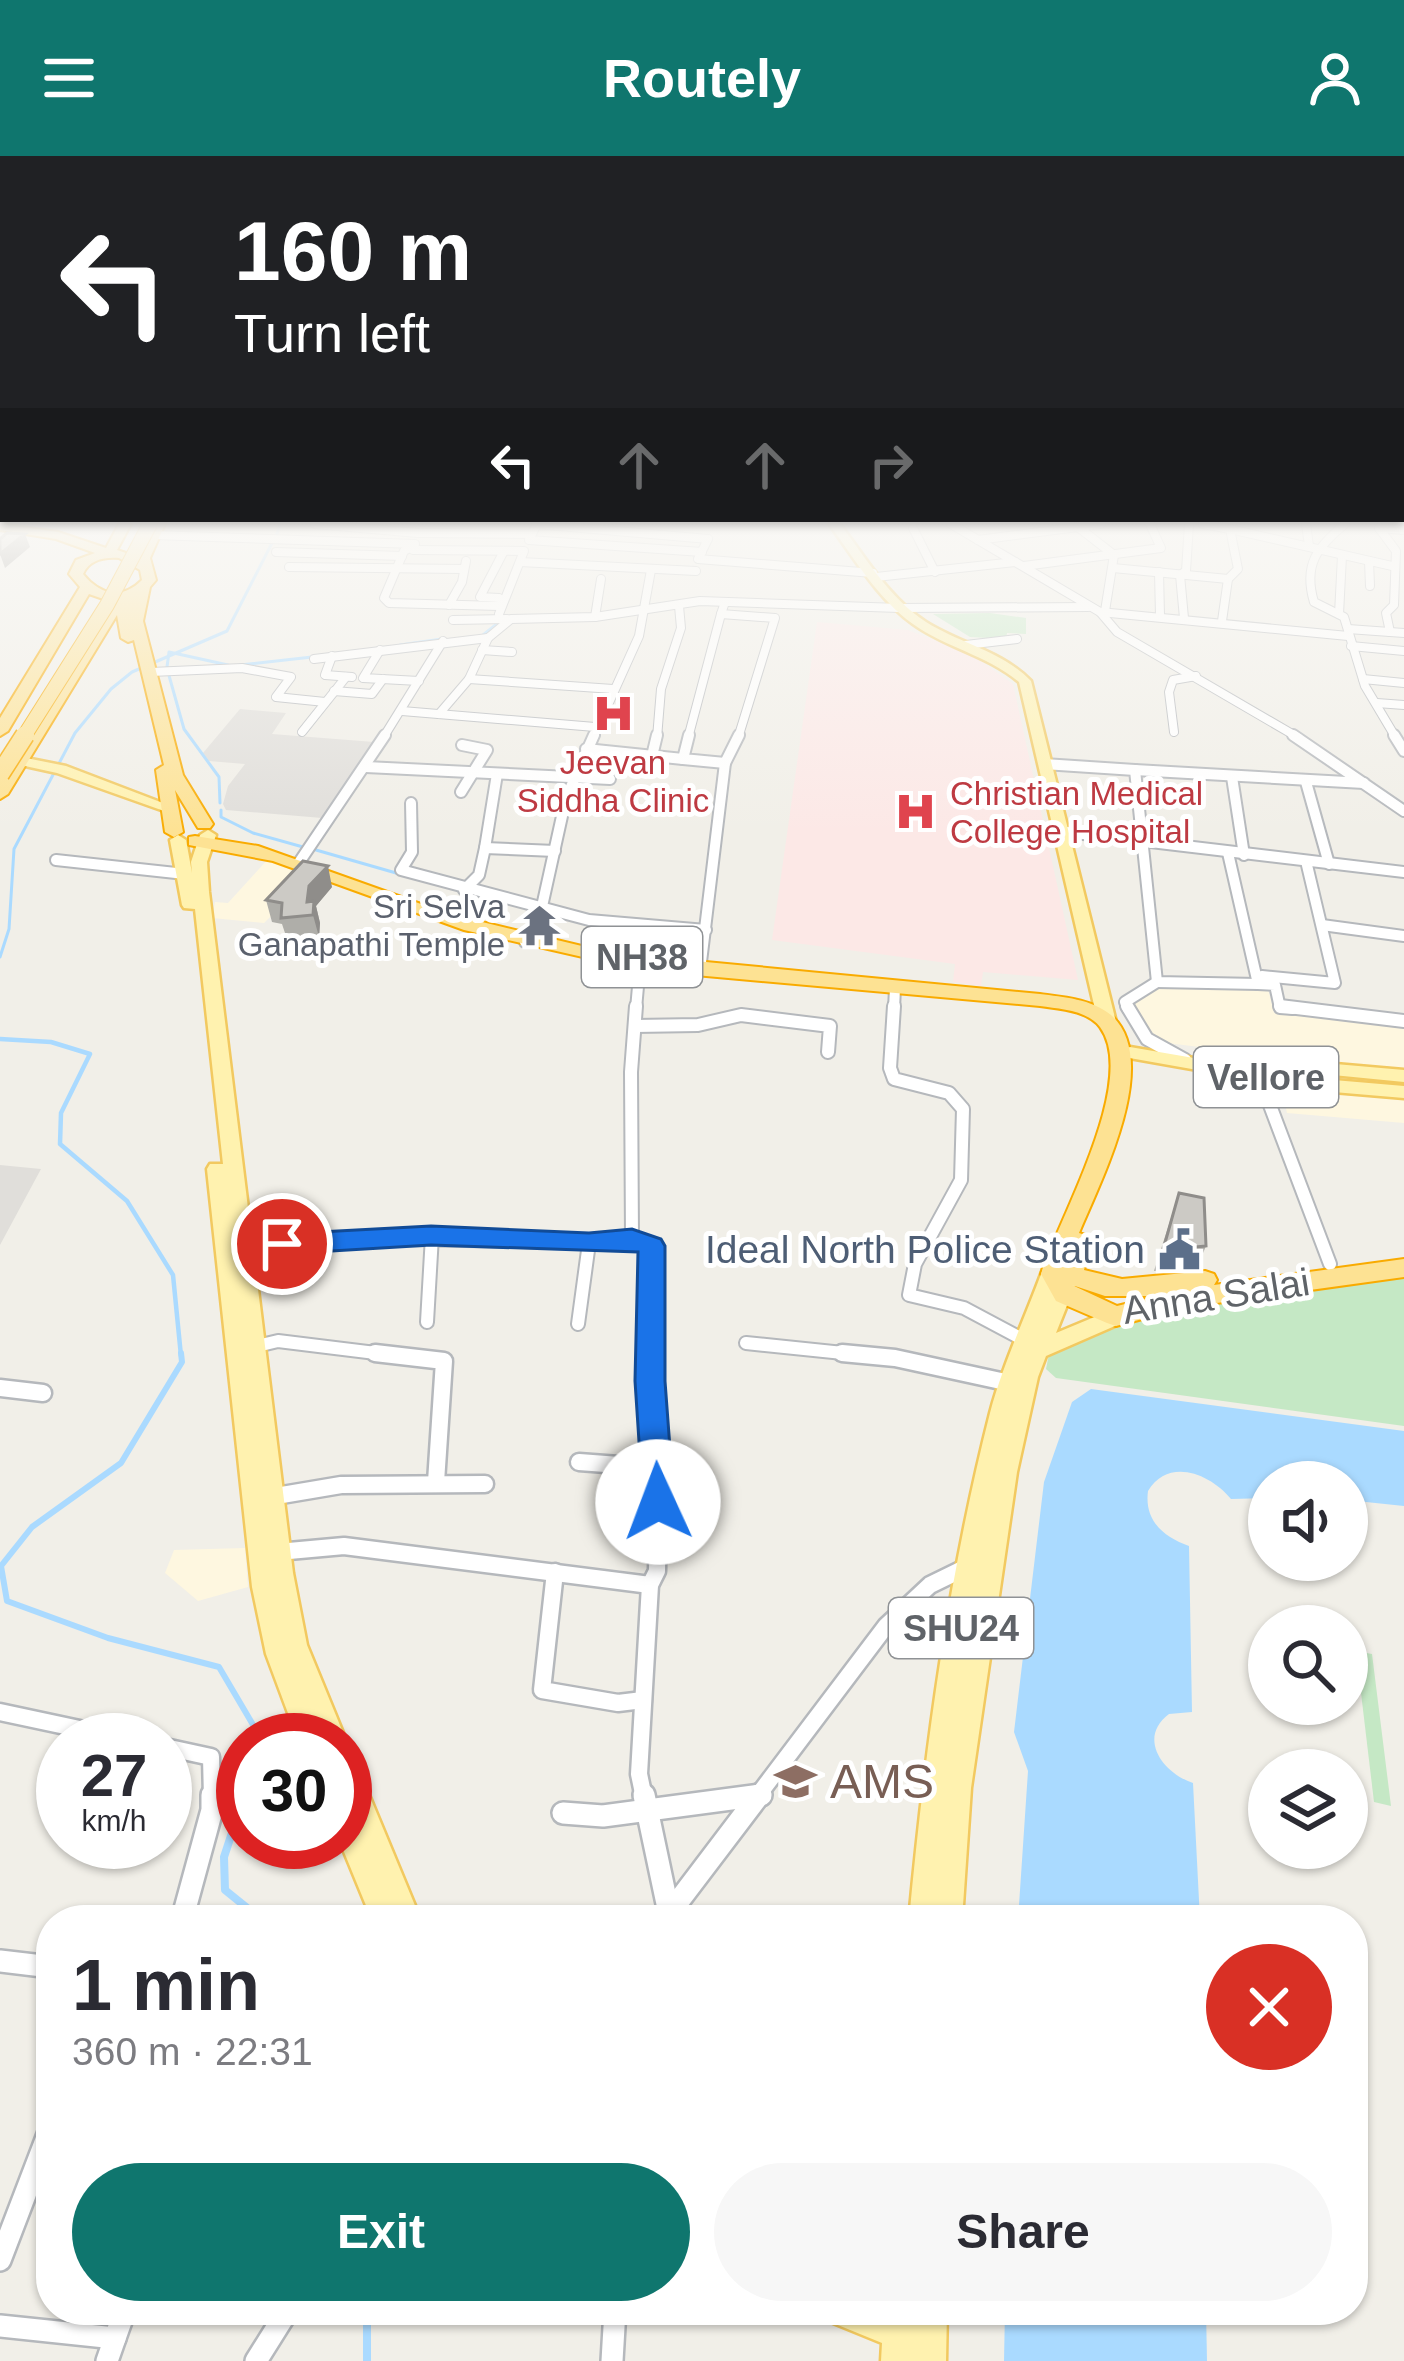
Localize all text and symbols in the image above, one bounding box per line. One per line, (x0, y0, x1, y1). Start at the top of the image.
icon: menu (36, 45, 102, 111)
icon: person (1302, 45, 1368, 111)
text: Routely (603, 48, 801, 108)
icon: left (36, 204, 192, 360)
text: 160 m (234, 204, 472, 298)
text: Turn left (234, 303, 430, 363)
icon: left (480, 432, 546, 498)
icon: ahead (606, 432, 672, 498)
icon: ahead (732, 432, 798, 498)
icon: right (858, 432, 924, 498)
hospital icon: Jeevan Siddha Clinic (590, 691, 636, 737)
place label: Jeevan Siddha Clinic (517, 744, 709, 819)
place label: Christian Medical College Hospital (950, 775, 1203, 850)
hospital icon: Christian Medical College Hospital (893, 789, 939, 835)
place label: Sri Selva Ganapathi Temple (238, 888, 506, 963)
temple icon: Sri Selva Ganapathi Temple (516, 902, 562, 948)
road number: NH38 (582, 927, 702, 987)
road number: Vellore (1194, 1047, 1338, 1107)
pin (231, 1193, 333, 1295)
icon: arrive (249, 1211, 315, 1277)
public building icon: Ideal North Police Station (1156, 1226, 1202, 1272)
place label: Ideal North Police Station (705, 1228, 1145, 1271)
street label: Anna Salai (1119, 1260, 1313, 1332)
position arrow (595, 1439, 721, 1565)
map controls (1248, 1461, 1368, 1869)
button: sound (1248, 1461, 1368, 1581)
road number: SHU24 (889, 1598, 1033, 1658)
button: search (1248, 1605, 1368, 1725)
speed limit sign: 30 (216, 1713, 372, 1869)
text: 27 (81, 1742, 147, 1809)
button: layers (1248, 1749, 1368, 1869)
place label: AMS (830, 1755, 934, 1808)
school or university icon: AMS (773, 1758, 819, 1804)
text: km/h (81, 1804, 147, 1837)
button: close (1206, 1944, 1332, 2070)
text: 1 min (72, 1945, 260, 2025)
text: 360 m · 22:31 (72, 2030, 313, 2073)
button: Exit (72, 2163, 690, 2301)
button: Share (714, 2163, 1332, 2301)

